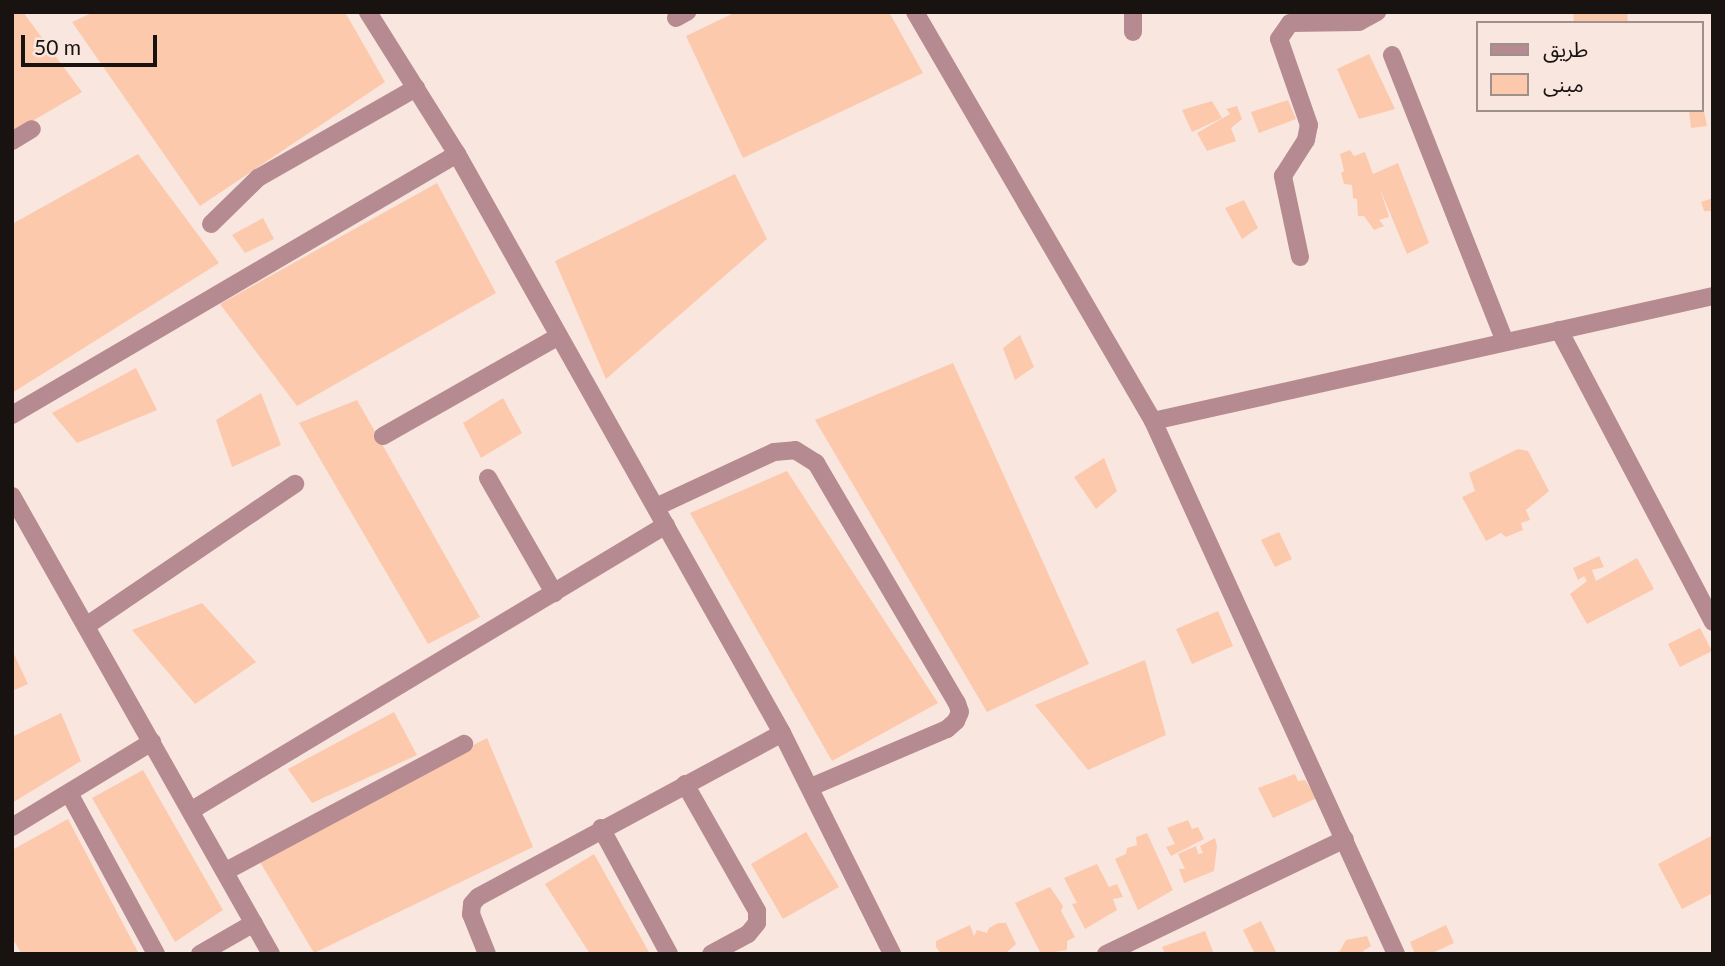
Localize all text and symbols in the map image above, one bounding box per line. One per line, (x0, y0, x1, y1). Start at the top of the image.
scale bar (24, 21, 161, 65)
legend (1476, 21, 1704, 112)
text: 50 m (34, 34, 81, 59)
text: طريق (1543, 36, 1588, 61)
text: مبنى (1543, 71, 1584, 96)

